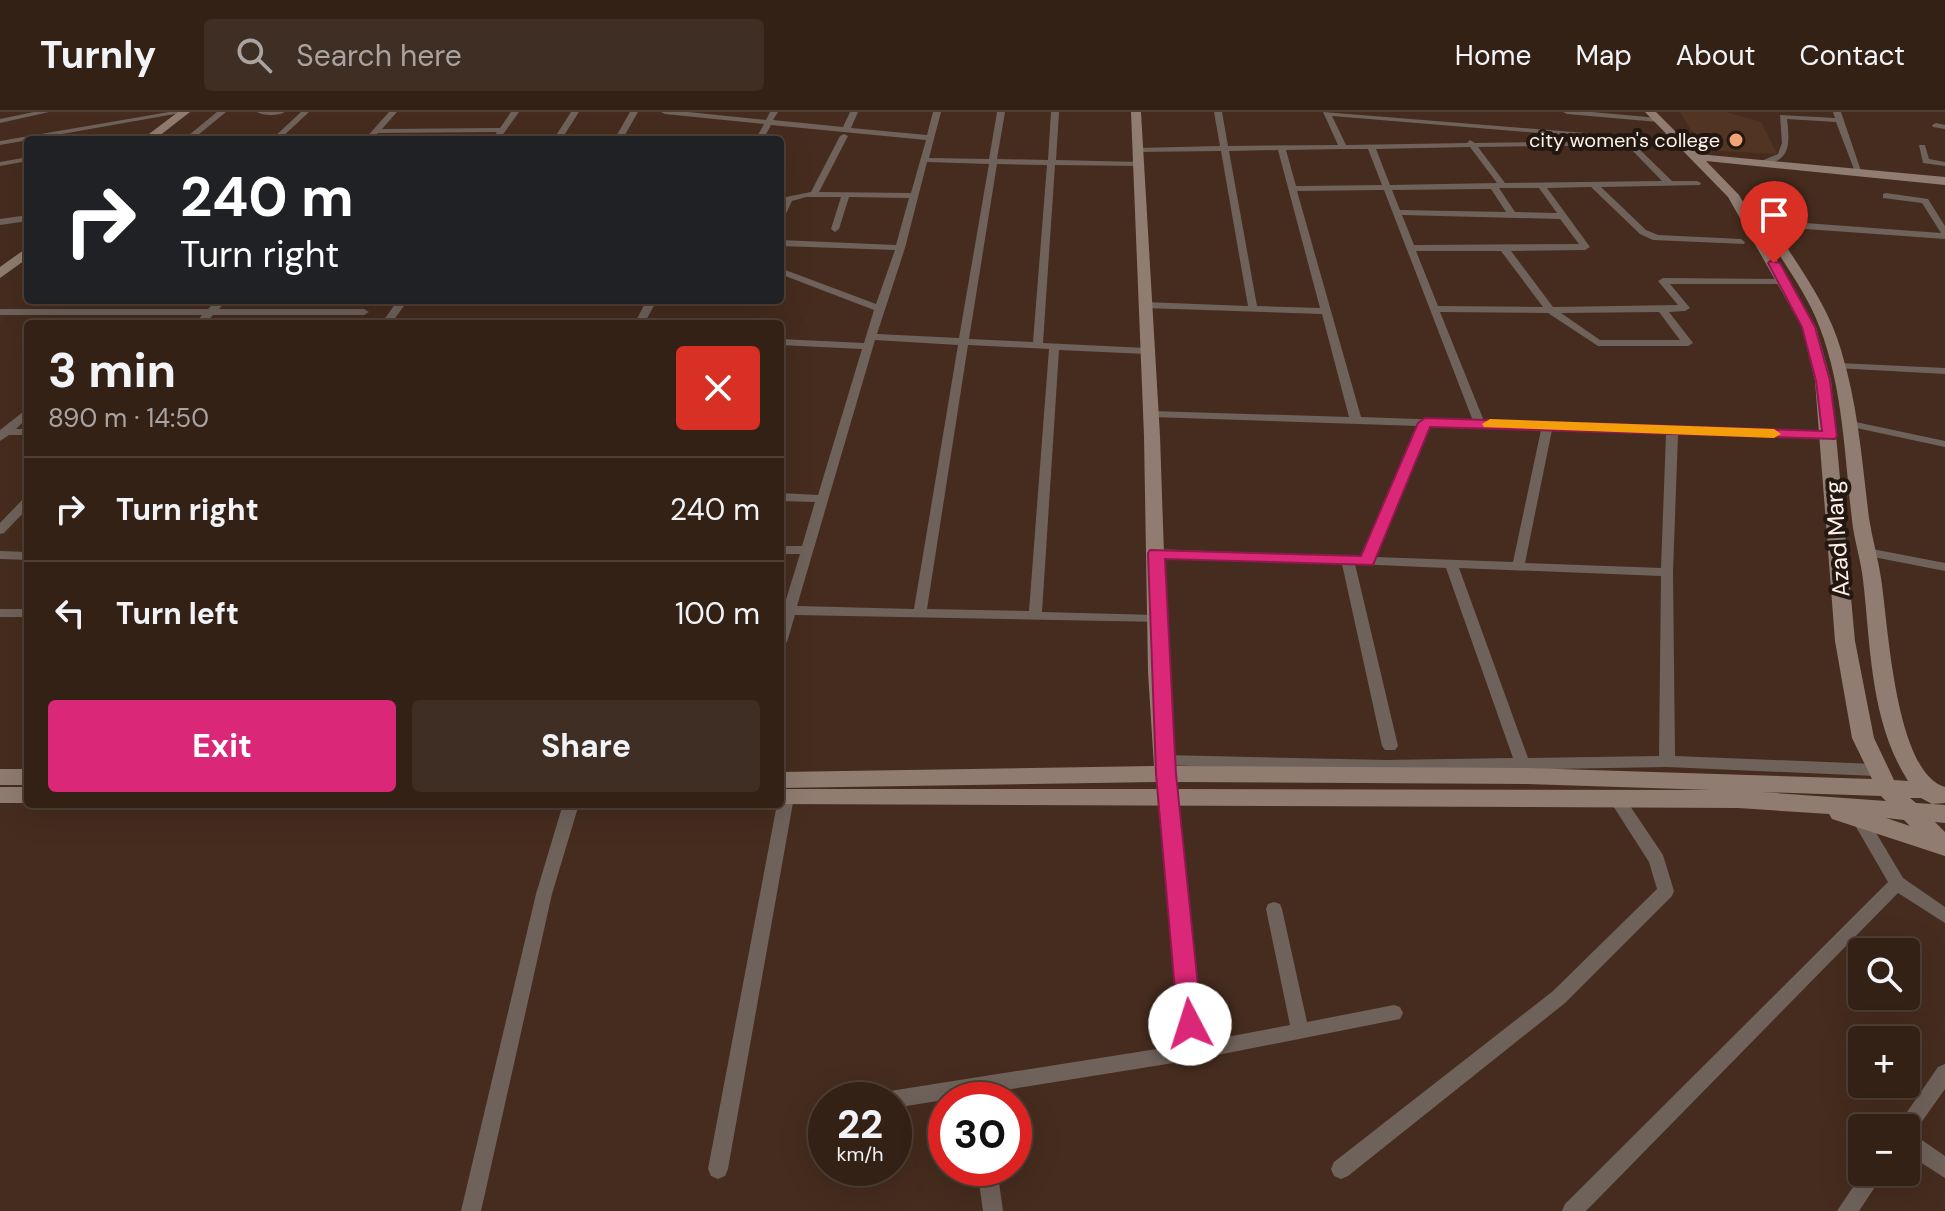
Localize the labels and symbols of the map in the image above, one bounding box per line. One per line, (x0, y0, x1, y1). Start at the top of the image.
place label: city women's college (1529, 127, 1720, 153)
marker: city women's college (1727, 131, 1745, 149)
pin (1740, 181, 1808, 263)
street label: Azad Marg (1817, 480, 1857, 598)
position arrow (1148, 982, 1232, 1066)
speed limit sign: 30 (928, 1082, 1032, 1186)

